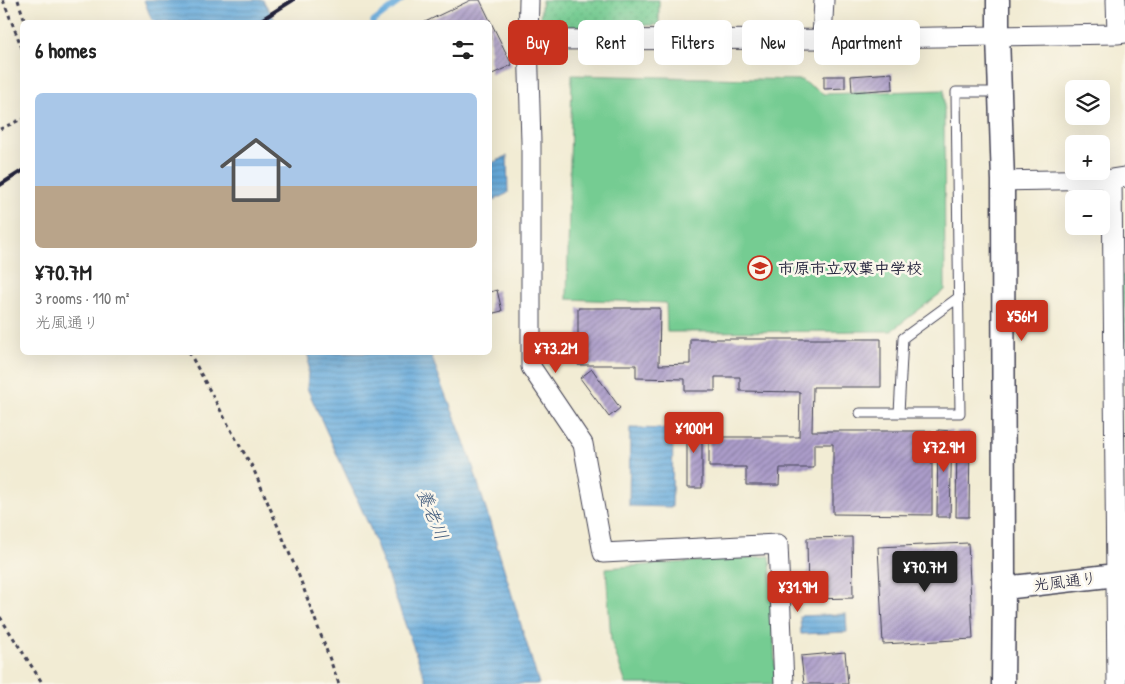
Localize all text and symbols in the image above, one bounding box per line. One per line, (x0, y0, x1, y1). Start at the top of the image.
chip: Buy (508, 20, 568, 65)
chip: Rent (578, 20, 644, 65)
chip: Filters (654, 20, 732, 65)
chip: New (742, 20, 804, 65)
chip: Apartment (814, 20, 920, 65)
text: 6 homes (35, 36, 96, 65)
icon: filters (449, 36, 477, 64)
map controls (1065, 80, 1110, 235)
button: layers (1065, 80, 1110, 125)
icon: home (211, 125, 301, 215)
button: + (1065, 135, 1110, 180)
button: − (1065, 190, 1110, 235)
school or university icon: 市原市立双葉中学校 (747, 255, 773, 281)
place label: 市原市立双葉中学校 (778, 257, 922, 279)
text: ¥70.7M (35, 258, 92, 287)
text: 3 rooms · 110 m² (35, 287, 130, 309)
pin: ¥56M (992, 300, 1052, 342)
text: ¥56M (1007, 305, 1037, 327)
text: 光風通り (35, 311, 99, 333)
pin: ¥73.2M (515, 332, 597, 374)
text: ¥73.2M (535, 337, 577, 359)
pin: ¥100M (659, 412, 729, 454)
text: ¥100M (675, 417, 713, 439)
pin: ¥72.9M (903, 430, 985, 473)
text: ¥72.9M (923, 436, 965, 458)
water label: 養老川 (411, 484, 455, 544)
pin: ¥70.7M (884, 550, 966, 593)
text: ¥70.7M (903, 556, 947, 578)
street label: 光風通り (1032, 566, 1098, 596)
pin: ¥31.9M (757, 570, 839, 613)
text: ¥31.9M (778, 576, 818, 598)

